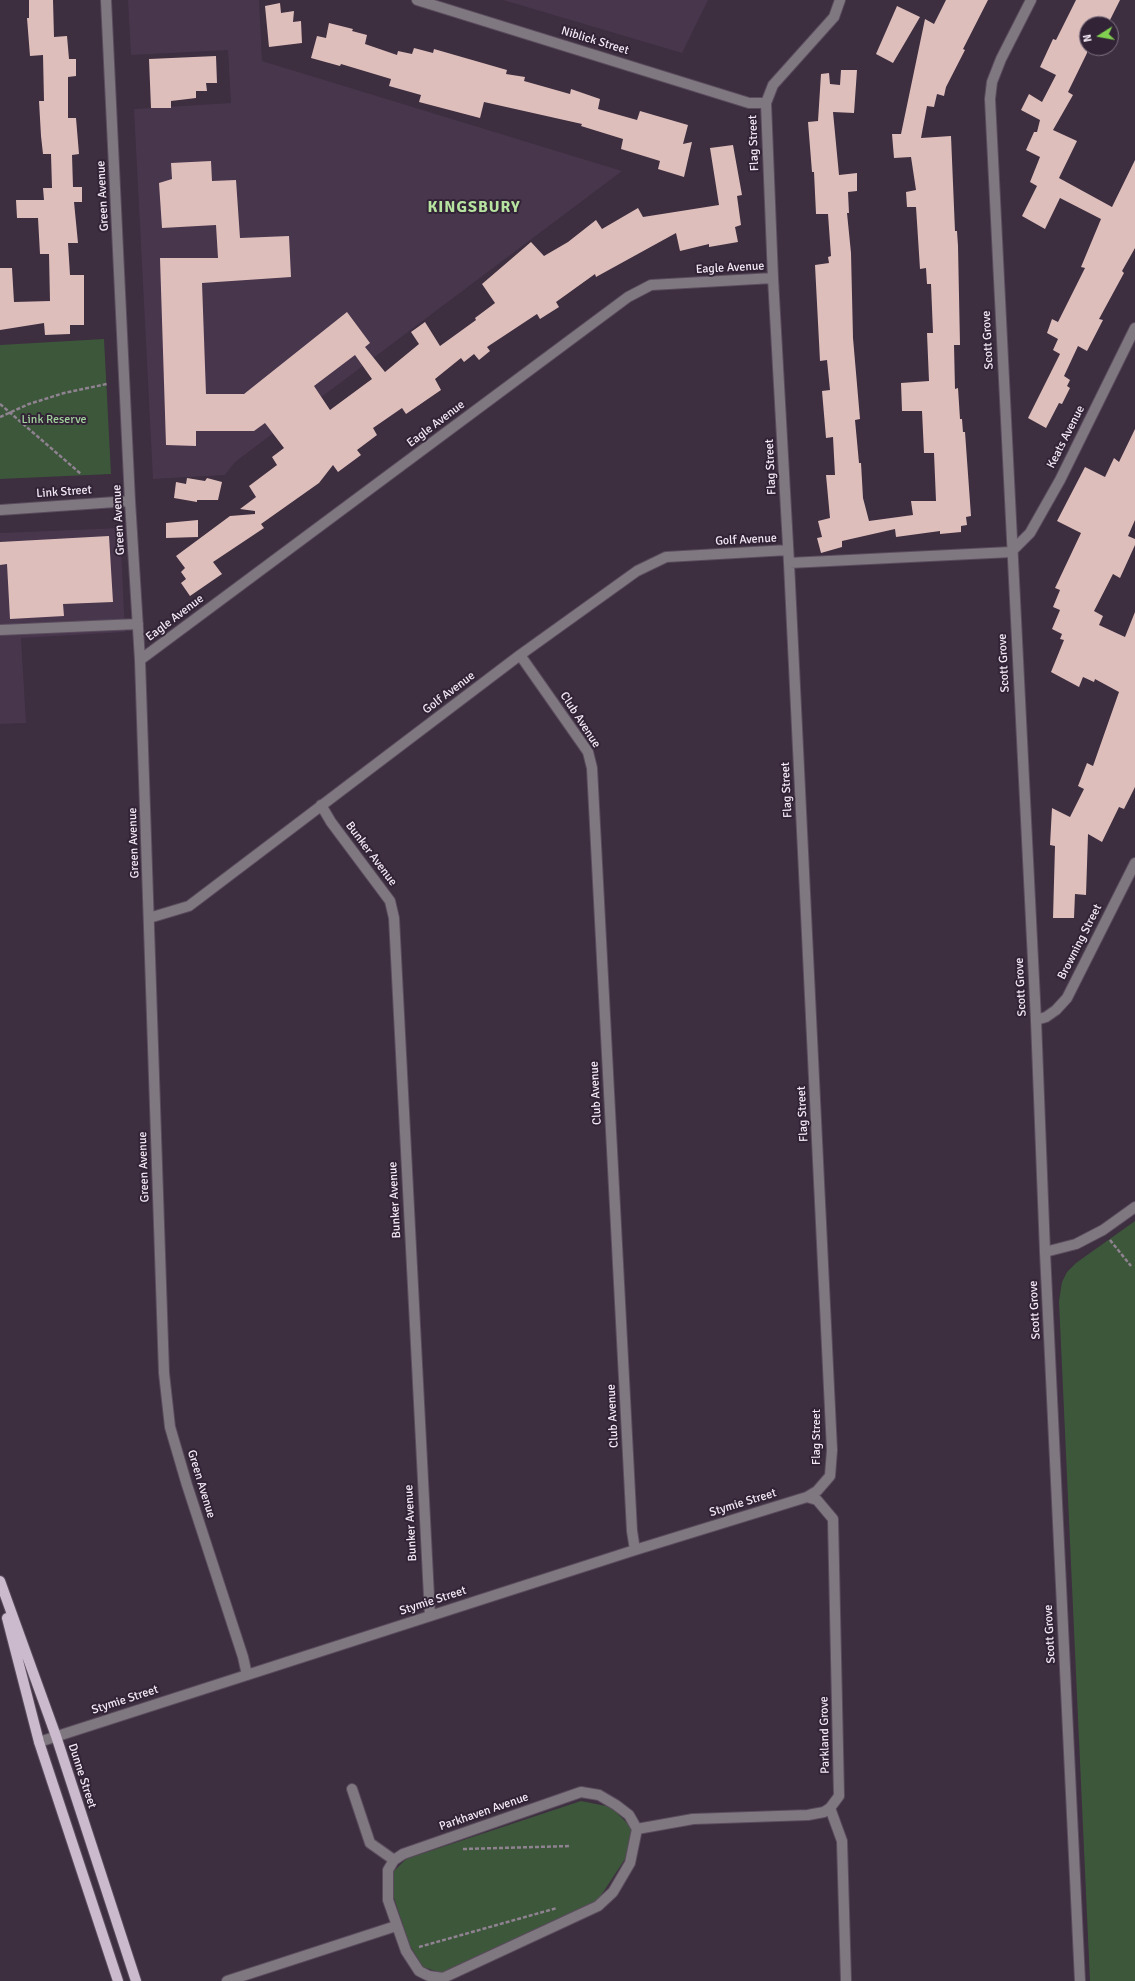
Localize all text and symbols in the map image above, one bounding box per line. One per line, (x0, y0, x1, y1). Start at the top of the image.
north arrow (1079, 16, 1119, 56)
street label: Niblick Street (559, 24, 631, 58)
text: N (1081, 33, 1095, 43)
street label: Flag Street (746, 115, 762, 171)
street label: Green Avenue (94, 160, 112, 232)
district label: KINGSBURY (427, 198, 521, 218)
street label: Eagle Avenue (695, 259, 765, 277)
street label: Scott Grove (979, 310, 997, 370)
street label: Eagle Avenue (404, 398, 468, 450)
street label: Keats Avenue (1044, 403, 1088, 471)
park label: Link Reserve (22, 413, 86, 427)
street label: Flag Street (762, 439, 780, 495)
street label: Link Street (36, 483, 92, 501)
street label: Green Avenue (110, 484, 128, 556)
street label: Golf Avenue (715, 531, 777, 549)
street label: Eagle Avenue (143, 592, 207, 644)
street label: Scott Grove (995, 633, 1013, 693)
street label: Golf Avenue (420, 669, 478, 717)
street label: Club Avenue (557, 689, 603, 751)
street label: Flag Street (778, 762, 796, 818)
street label: Green Avenue (126, 807, 142, 879)
street label: Bunker Avenue (342, 819, 400, 889)
street label: Browning Street (1055, 902, 1105, 982)
street label: Scott Grove (1012, 957, 1030, 1017)
street label: Club Avenue (587, 1061, 605, 1125)
street label: Flag Street (794, 1086, 812, 1142)
street label: Green Avenue (136, 1131, 152, 1203)
street label: Bunker Avenue (386, 1161, 404, 1239)
street label: Scott Grove (1026, 1280, 1044, 1340)
street label: Club Avenue (604, 1384, 622, 1448)
street label: Flag Street (810, 1409, 824, 1465)
street label: Green Avenue (184, 1448, 218, 1520)
street label: Bunker Avenue (402, 1484, 420, 1562)
street label: Stymie Street (708, 1486, 778, 1520)
street label: Stymie Street (398, 1583, 468, 1619)
street label: Scott Grove (1041, 1604, 1059, 1664)
street label: Stymie Street (90, 1682, 160, 1718)
street label: Parkland Grove (817, 1696, 833, 1774)
street label: Dunne Street (65, 1742, 99, 1810)
street label: Parkhaven Avenue (437, 1790, 531, 1834)

